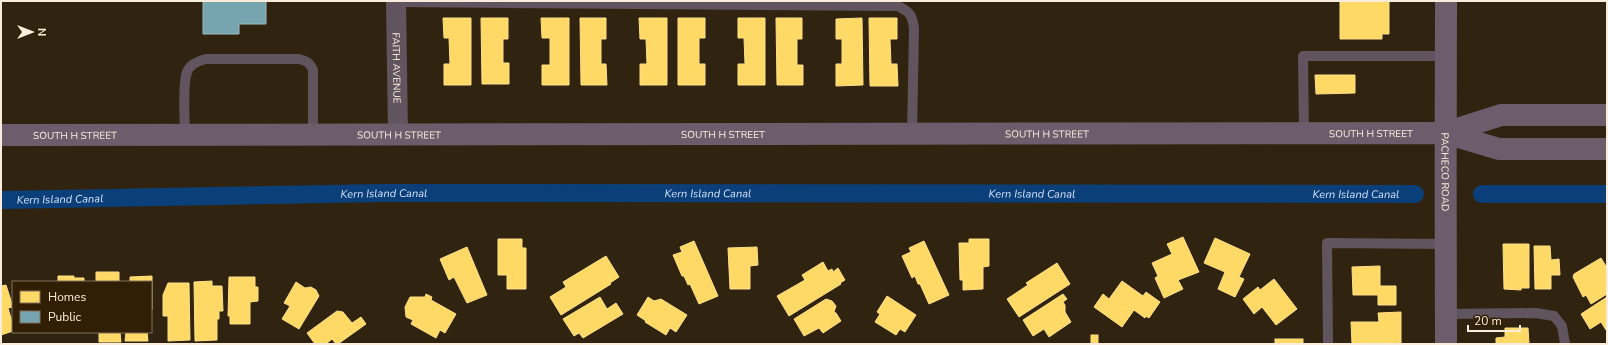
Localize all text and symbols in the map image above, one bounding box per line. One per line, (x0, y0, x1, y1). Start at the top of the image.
north arrow (12, 12, 52, 52)
text: N (34, 28, 49, 36)
street label: FAITH AVENUE (388, 32, 404, 104)
street label: SOUTH H STREET (1005, 127, 1089, 142)
street label: SOUTH H STREET (1329, 127, 1413, 141)
street label: SOUTH H STREET (357, 128, 441, 143)
street label: SOUTH H STREET (681, 128, 765, 142)
street label: SOUTH H STREET (33, 129, 117, 143)
street label: PACHECO ROAD (1438, 133, 1452, 211)
water label: Kern Island Canal (340, 186, 427, 202)
water label: Kern Island Canal (665, 186, 751, 201)
water label: Kern Island Canal (989, 187, 1075, 202)
water label: Kern Island Canal (1313, 187, 1399, 202)
water label: Kern Island Canal (16, 191, 104, 208)
legend (12, 281, 152, 333)
text: Homes (48, 289, 86, 305)
scale bar (1468, 307, 1520, 333)
text: Public (48, 309, 82, 325)
text: 20 m (1474, 313, 1502, 329)

